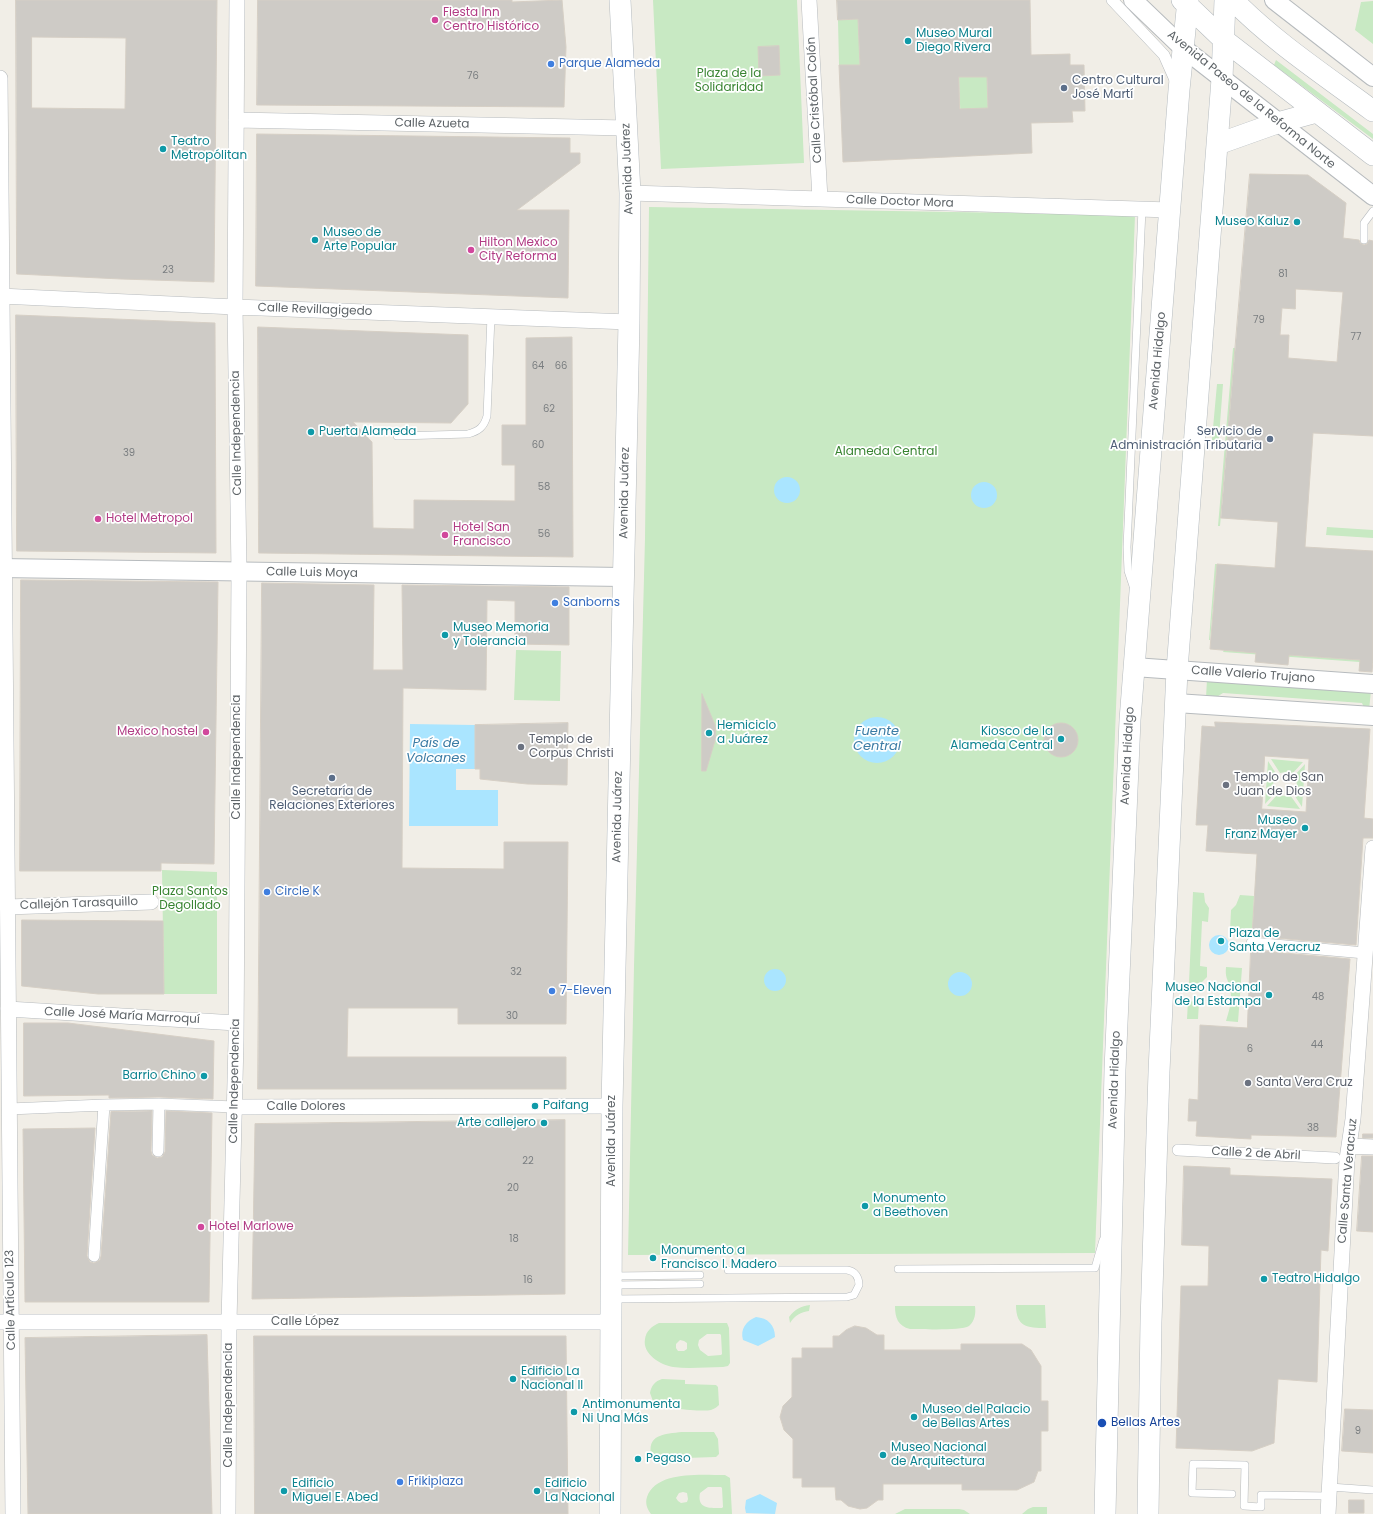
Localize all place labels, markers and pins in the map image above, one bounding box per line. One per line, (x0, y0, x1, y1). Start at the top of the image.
place label: Fiesta Inn Centro Histórico (443, 6, 539, 34)
marker: Fiesta Inn Centro Histórico (430, 15, 440, 25)
place label: Museo Mural Diego Rivera (916, 27, 992, 55)
marker: Museo Mural Diego Rivera (903, 36, 913, 46)
place label: Parque Alameda (559, 57, 660, 71)
marker: Parque Alameda (546, 59, 556, 69)
place label: Centro Cultural José Martí (1072, 74, 1164, 102)
marker: Centro Cultural José Martí (1059, 83, 1069, 93)
place label: Teatro Metropólitan (171, 135, 247, 163)
marker: Teatro Metropólitan (158, 144, 168, 154)
place label: Museo Kaluz (1215, 215, 1289, 229)
marker: Museo Kaluz (1292, 217, 1302, 227)
place label: Museo de Arte Popular (323, 226, 397, 254)
marker: Museo de Arte Popular (310, 235, 320, 245)
place label: Hilton Mexico City Reforma (479, 236, 558, 264)
marker: Hilton Mexico City Reforma (466, 245, 476, 255)
place label: Puerta Alameda (319, 425, 416, 439)
place label: Servicio de Administración Tributaria (1110, 425, 1262, 453)
marker: Puerta Alameda (306, 427, 316, 437)
marker: Servicio de Administración Tributaria (1265, 434, 1275, 444)
place label: Hotel Metropol (106, 512, 193, 526)
marker: Hotel Metropol (93, 514, 103, 524)
place label: Hotel San Francisco (453, 521, 511, 549)
marker: Hotel San Francisco (440, 530, 450, 540)
place label: Sanborns (563, 596, 620, 610)
marker: Sanborns (550, 598, 560, 608)
place label: Museo Memoria y Tolerancia (453, 621, 549, 649)
marker: Museo Memoria y Tolerancia (440, 630, 450, 640)
place label: Hemiciclo a Juárez (717, 719, 776, 747)
place label: Mexico hostel (117, 725, 198, 739)
place label: Kiosco de la Alameda Central (950, 725, 1053, 753)
marker: Mexico hostel (201, 727, 211, 737)
marker: Hemiciclo a Juárez (704, 728, 714, 738)
place label: Templo de Corpus Christi (529, 733, 614, 761)
marker: Kiosco de la Alameda Central (1056, 734, 1066, 744)
marker: Templo de Corpus Christi (516, 742, 526, 752)
place label: Templo de San Juan de Dios (1234, 771, 1324, 799)
marker: Secretaría de Relaciones Exteriores (327, 773, 337, 783)
marker: Templo de San Juan de Dios (1221, 780, 1231, 790)
place label: Secretaría de Relaciones Exteriores (269, 785, 395, 813)
place label: Museo Franz Mayer (1225, 814, 1297, 842)
marker: Museo Franz Mayer (1300, 823, 1310, 833)
place label: Circle K (275, 885, 320, 899)
marker: Circle K (262, 887, 272, 897)
place label: Plaza de Santa Veracruz (1229, 927, 1321, 955)
marker: Plaza de Santa Veracruz (1216, 936, 1226, 946)
place label: Museo Nacional de la Estampa (1165, 981, 1261, 1009)
place label: 7-Eleven (560, 984, 612, 998)
marker: 7-Eleven (547, 986, 557, 996)
marker: Museo Nacional de la Estampa (1264, 990, 1274, 1000)
place label: Barrio Chino (122, 1069, 196, 1083)
marker: Barrio Chino (199, 1071, 209, 1081)
place label: Santa Vera Cruz (1256, 1076, 1353, 1090)
marker: Santa Vera Cruz (1243, 1078, 1253, 1088)
place label: Paifang (543, 1099, 589, 1113)
marker: Paifang (530, 1101, 540, 1111)
place label: Arte callejero (457, 1116, 536, 1130)
marker: Arte callejero (539, 1118, 549, 1128)
place label: Monumento a Beethoven (873, 1192, 948, 1220)
marker: Monumento a Beethoven (860, 1201, 870, 1211)
place label: Hotel Marlowe (209, 1220, 294, 1234)
marker: Hotel Marlowe (196, 1222, 206, 1232)
place label: Monumento a Francisco I. Madero (661, 1244, 777, 1272)
marker: Monumento a Francisco I. Madero (648, 1253, 658, 1263)
place label: Teatro Hidalgo (1272, 1272, 1360, 1286)
marker: Teatro Hidalgo (1259, 1274, 1269, 1284)
place label: Edificio La Nacional II (521, 1365, 583, 1393)
marker: Edificio La Nacional II (508, 1374, 518, 1384)
place label: Antimonumenta Ni Una Más (582, 1398, 680, 1426)
place label: Museo del Palacio de Bellas Artes (922, 1403, 1030, 1431)
marker: Antimonumenta Ni Una Más (569, 1407, 579, 1417)
marker: Museo del Palacio de Bellas Artes (909, 1412, 919, 1422)
place label: Bellas Artes (1111, 1416, 1180, 1430)
marker: Bellas Artes (1096, 1417, 1108, 1429)
place label: Museo Nacional de Arquitectura (891, 1441, 987, 1469)
marker: Museo Nacional de Arquitectura (878, 1450, 888, 1460)
place label: Pegaso (646, 1452, 691, 1466)
marker: Pegaso (633, 1454, 643, 1464)
place label: Frikiplaza (408, 1475, 463, 1489)
place label: Edificio Miguel E. Abed (292, 1477, 378, 1505)
marker: Frikiplaza (395, 1477, 405, 1487)
place label: Edificio La Nacional (545, 1477, 615, 1505)
marker: Edificio Miguel E. Abed (279, 1486, 289, 1496)
marker: Edificio La Nacional (532, 1486, 542, 1496)

